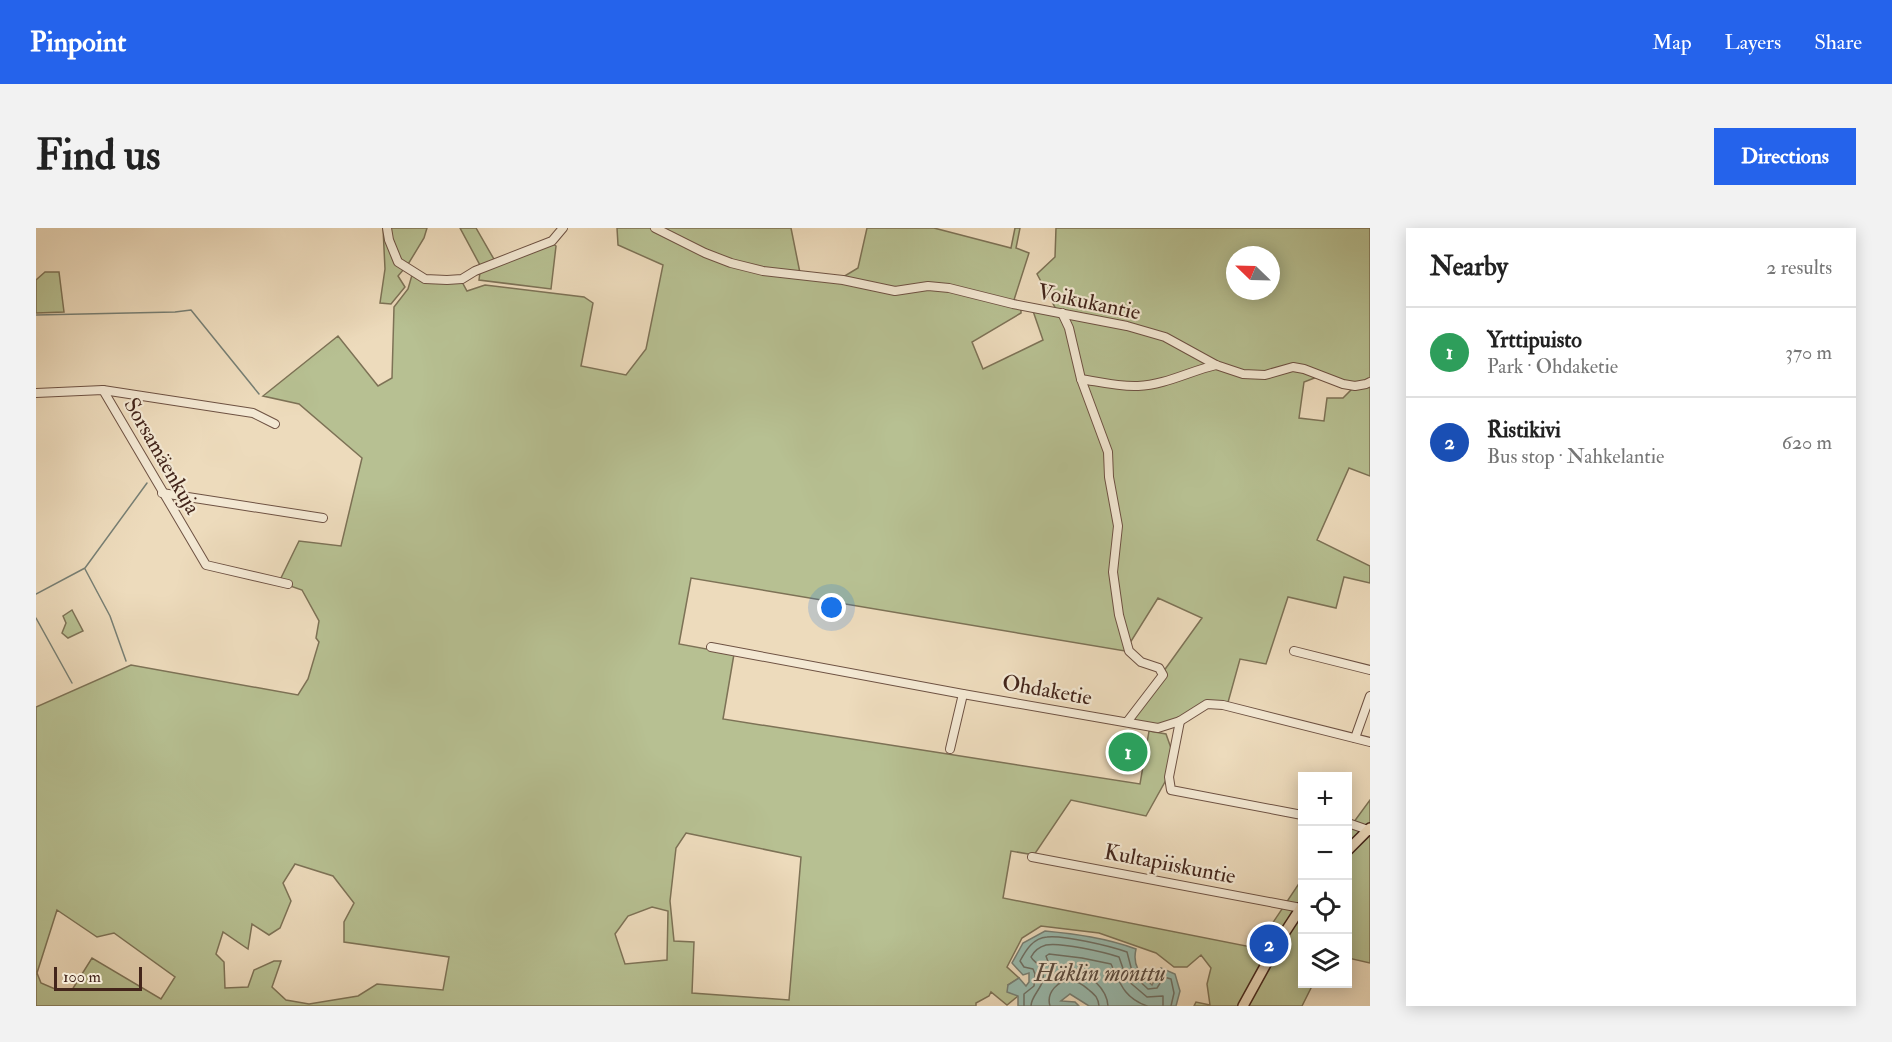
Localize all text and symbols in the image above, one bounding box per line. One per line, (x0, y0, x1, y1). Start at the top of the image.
text: Pinpoint (30, 25, 126, 60)
text: Map (1652, 29, 1692, 56)
text: Layers (1725, 29, 1781, 56)
text: Share (1814, 29, 1862, 56)
button: Directions (1714, 128, 1856, 185)
text: Find us (36, 130, 160, 182)
north arrow (1226, 246, 1280, 300)
text: Nearby (1430, 251, 1508, 283)
text: 2 results (1766, 255, 1832, 280)
street label: Voikukantie (1035, 277, 1143, 327)
text: Yrttipuisto (1487, 326, 1582, 354)
text: 1 (1446, 340, 1453, 365)
text: 370 m (1785, 340, 1832, 365)
text: Park · Ohdaketie (1487, 354, 1618, 379)
street label: Sorsamäenkuja (117, 393, 207, 520)
text: Ristikivi (1487, 416, 1561, 444)
text: 2 (1444, 430, 1455, 455)
text: 620 m (1782, 430, 1832, 455)
text: Bus stop · Nahkelantie (1487, 444, 1664, 469)
your location (817, 593, 846, 622)
street label: Ohdaketie (1000, 668, 1094, 712)
pin: 1 (1108, 730, 1148, 774)
map controls (1298, 772, 1352, 988)
button: + (1298, 772, 1352, 826)
button: − (1298, 826, 1352, 880)
street label: Kultapiiskuntie (1102, 838, 1238, 891)
button: locate (1298, 880, 1352, 934)
pin: 2 (1250, 922, 1288, 966)
button: layers (1298, 934, 1352, 988)
water label: Häklin monttu (1033, 958, 1166, 989)
scale bar (54, 964, 142, 992)
text: 100 m (63, 967, 101, 987)

